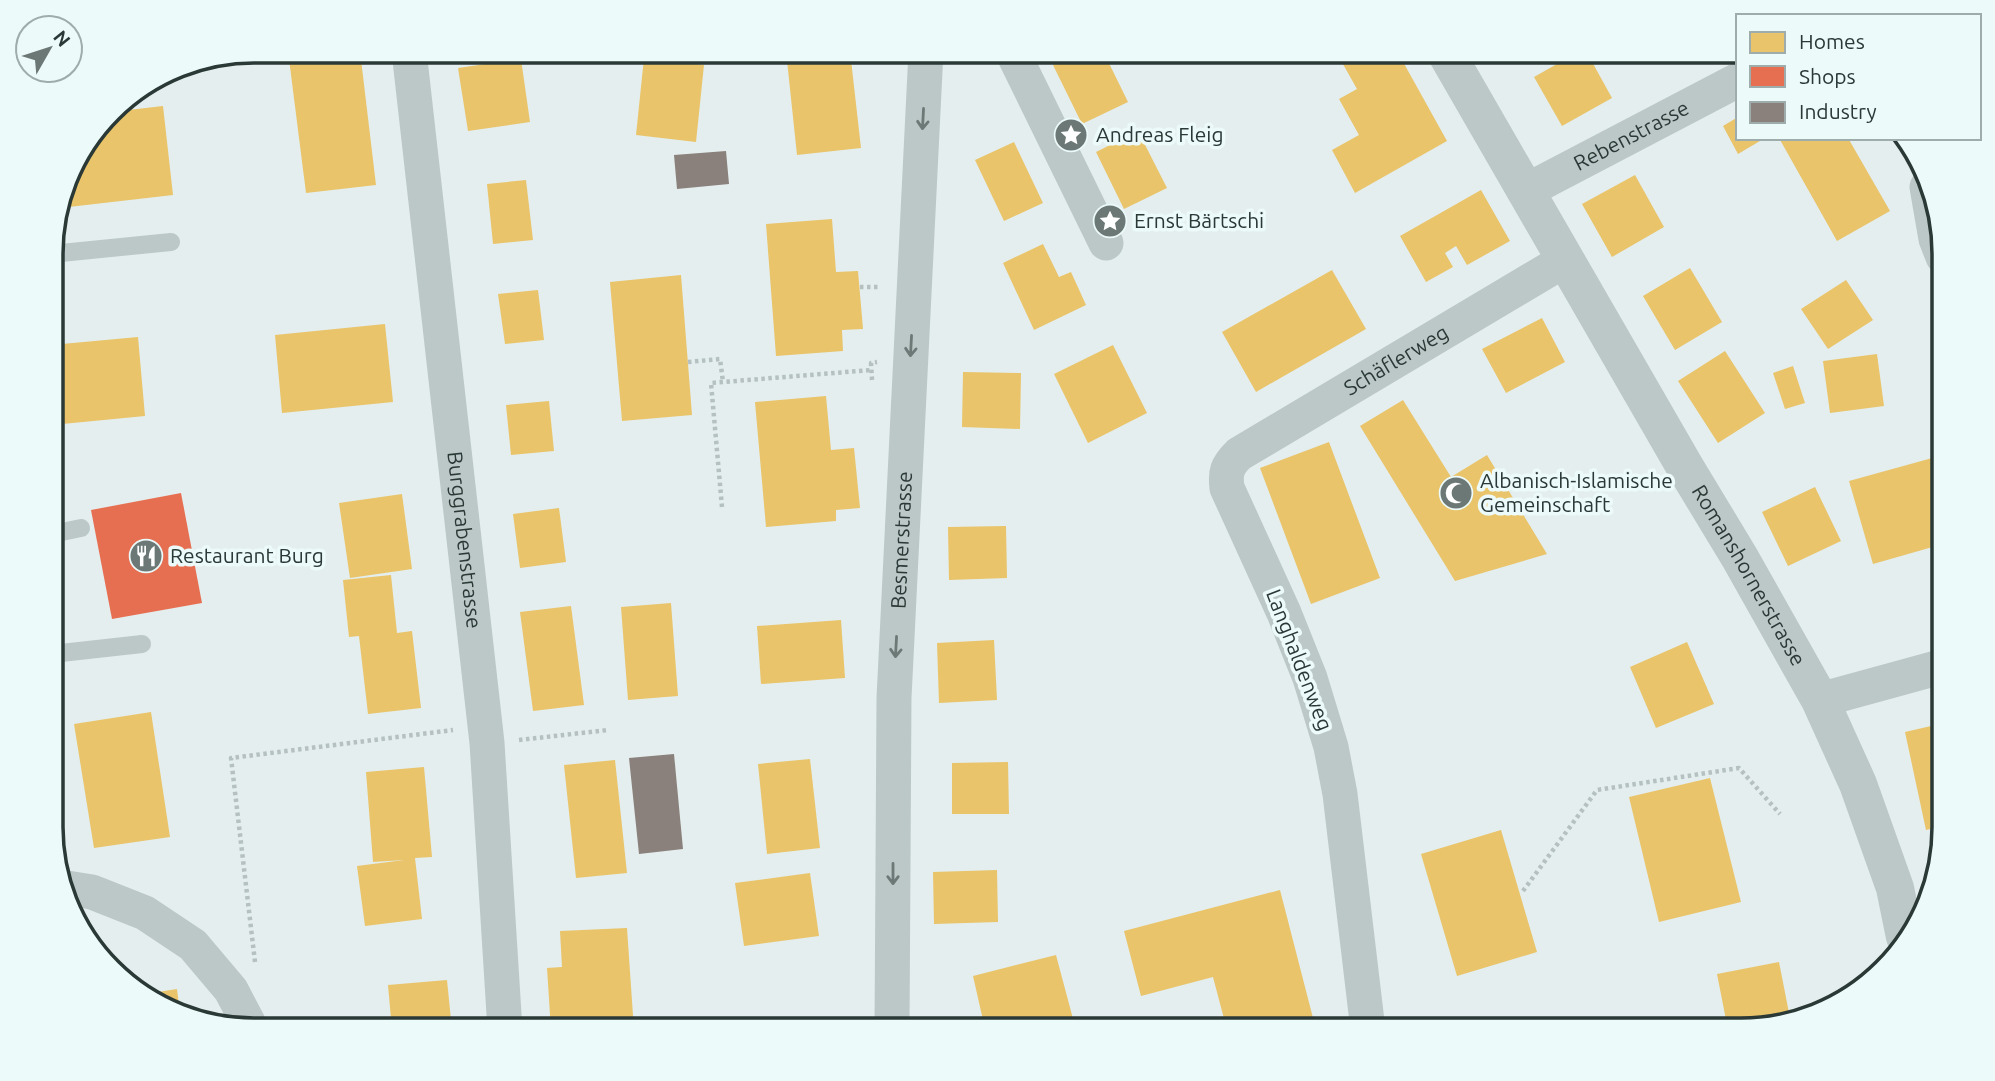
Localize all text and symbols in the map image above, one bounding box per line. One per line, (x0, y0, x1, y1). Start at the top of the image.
north arrow (14, 14, 84, 84)
legend (1736, 14, 1981, 140)
text: N (49, 26, 75, 51)
text: Homes (1799, 29, 1865, 53)
text: Shops (1799, 64, 1856, 88)
street label: Rebenstrasse (1569, 95, 1693, 175)
text: Industry (1799, 99, 1877, 123)
one-way arrow (916, 107, 929, 130)
place icon: Andreas Fleig (1052, 116, 1090, 154)
place label: Andreas Fleig (1096, 122, 1224, 146)
place icon: Ernst Bärtschi (1091, 202, 1129, 240)
place label: Ernst Bärtschi (1134, 208, 1264, 232)
street label: Schäflerweg (1339, 319, 1452, 400)
one-way arrow (905, 334, 918, 357)
street label: Burggrabenstrasse (443, 450, 487, 630)
place label: Albanisch-Islamische Gemeinschaft (1480, 468, 1673, 516)
street label: Besmerstrasse (885, 471, 916, 610)
mosque icon: Albanisch-Islamische Gemeinschaft (1437, 474, 1475, 512)
street label: Romanshornerstrasse (1688, 480, 1811, 670)
restaurant icon: Restaurant Burg (127, 537, 165, 575)
place label: Restaurant Burg (170, 543, 324, 567)
street label: Langhaldenweg (1262, 585, 1338, 734)
one-way arrow (890, 635, 903, 658)
one-way arrow (886, 862, 900, 885)

